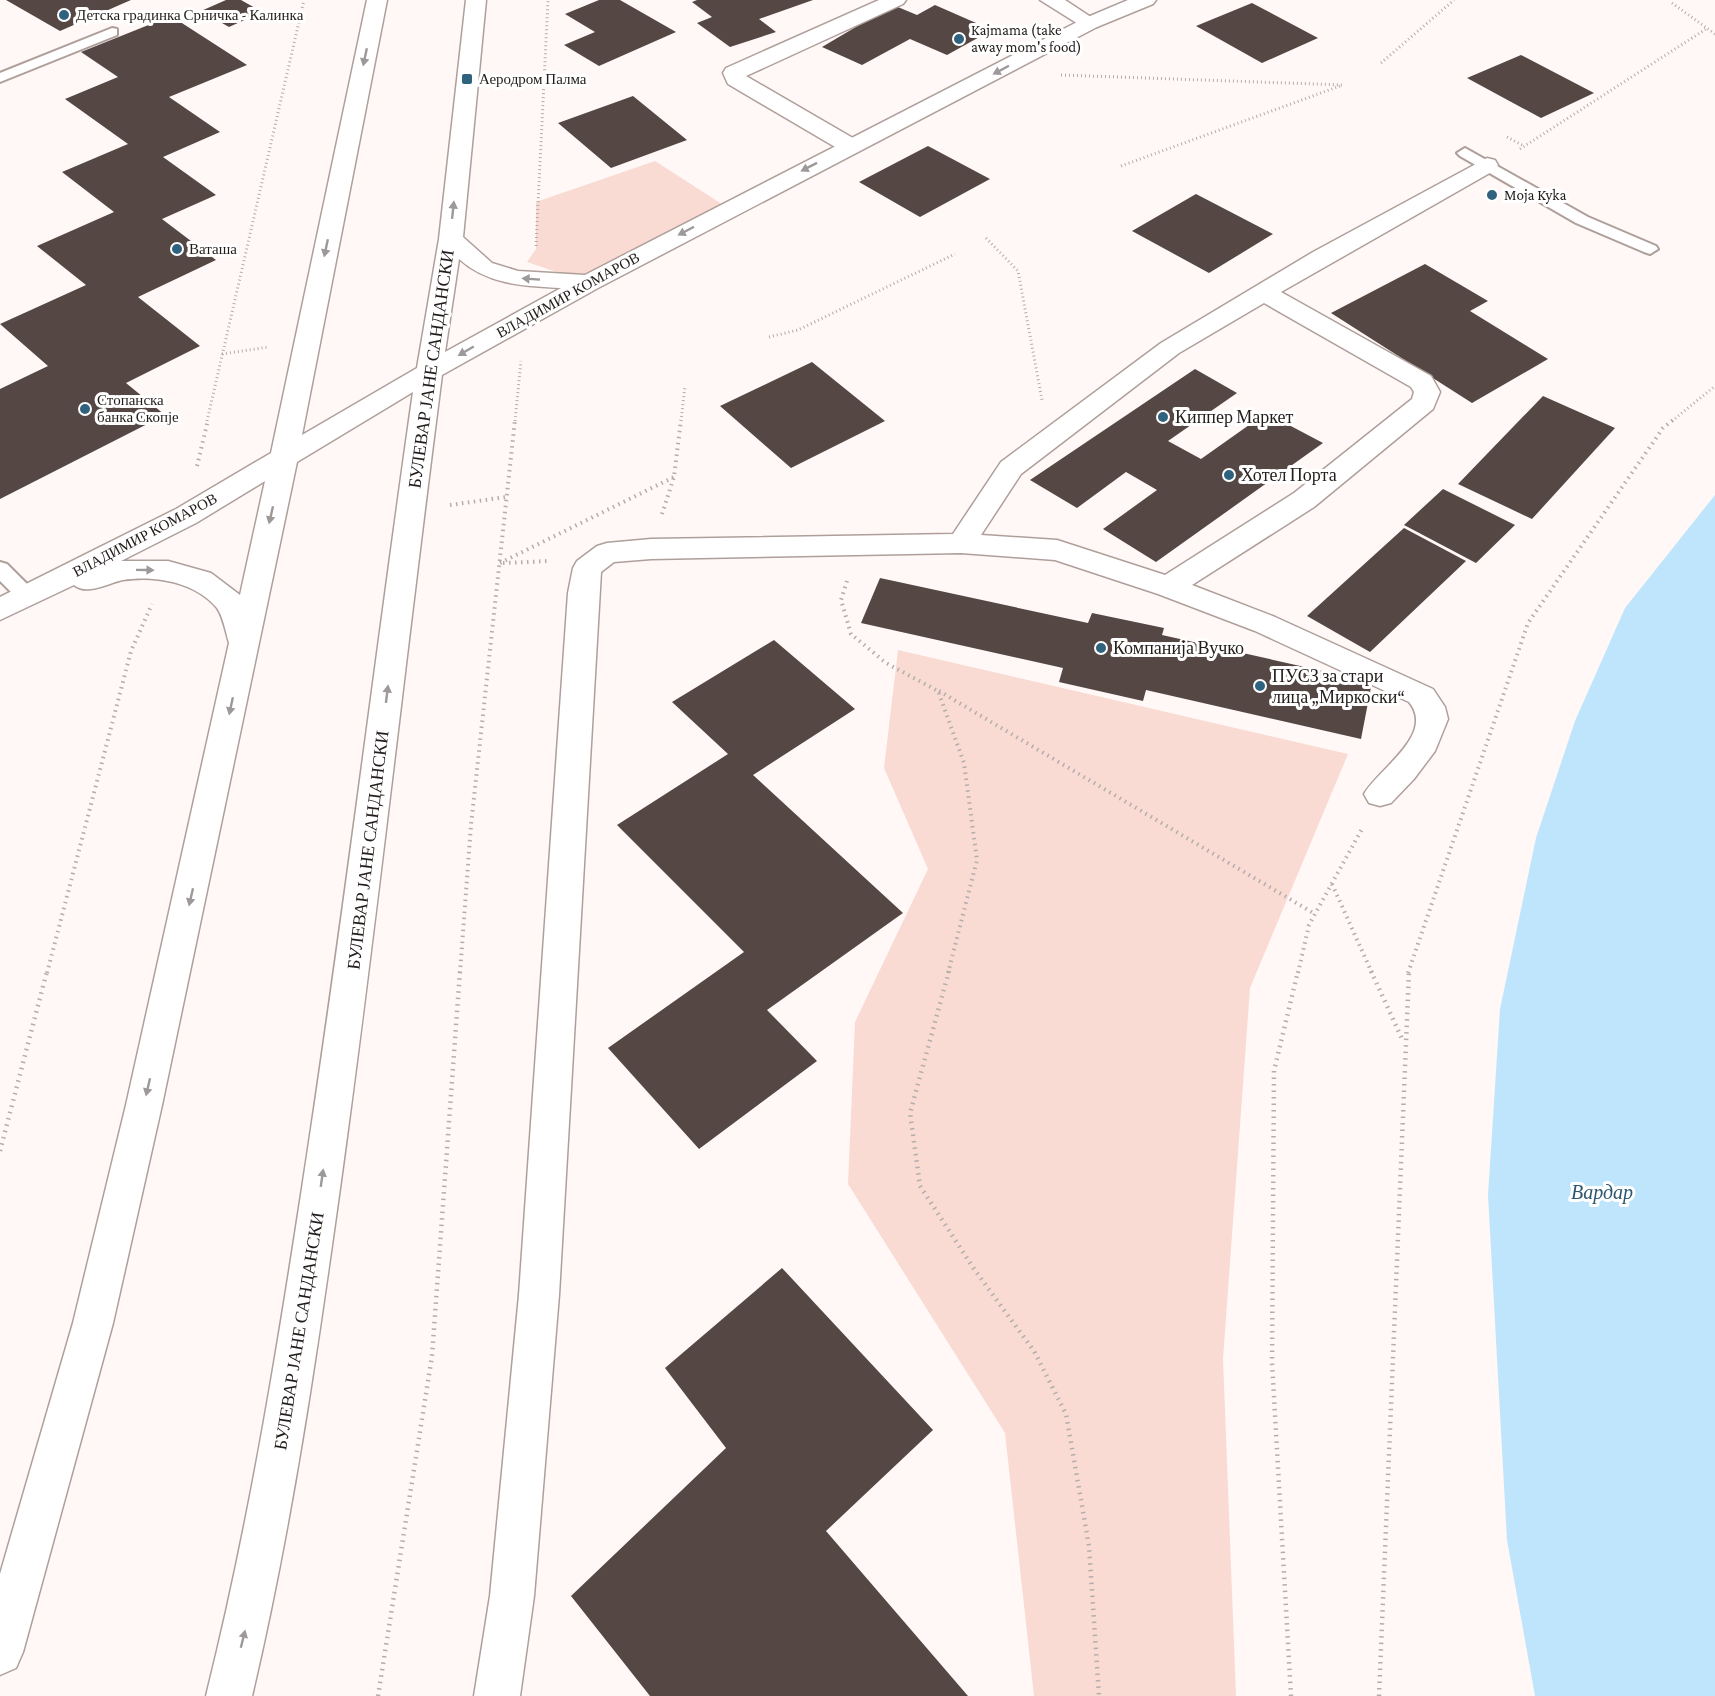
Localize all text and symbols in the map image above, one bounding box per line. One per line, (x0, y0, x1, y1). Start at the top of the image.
place label: Детска градинка Срничка - Калинка (76, 7, 304, 23)
marker: Детска градинка Срничка - Калинка (57, 8, 71, 22)
place label: Kajmama (take away mom's food) (971, 22, 1082, 56)
marker: Kajmama (take away mom's food) (952, 32, 966, 46)
one-way arrow (360, 48, 370, 67)
one-way arrow (993, 65, 1010, 74)
place label: Аеродром Палма (479, 71, 587, 87)
marker: Аеродром Палма (460, 72, 474, 86)
one-way arrow (800, 162, 817, 172)
place label: Moja Kyka (1504, 187, 1566, 204)
marker: Moja Kyka (1485, 188, 1499, 202)
one-way arrow (449, 200, 458, 219)
one-way arrow (677, 226, 694, 236)
one-way arrow (321, 239, 330, 258)
place label: Ваташа (189, 241, 237, 257)
marker: Ваташа (170, 242, 184, 256)
street label: БУЛЕВАР ЈАНЕ САНДАНСКИ (404, 248, 458, 490)
street label: ВЛАДИМИР КОМАРОВ (494, 249, 642, 341)
one-way arrow (521, 274, 540, 284)
one-way arrow (457, 346, 474, 356)
place label: Стопанска банка Скопје (97, 392, 179, 425)
marker: Стопанска банка Скопје (78, 402, 92, 416)
place label: Киппер Маркет (1175, 407, 1294, 427)
marker: Киппер Маркет (1156, 410, 1170, 424)
place label: Хотел Порта (1241, 465, 1337, 485)
marker: Хотел Порта (1222, 468, 1236, 482)
street label: ВЛАДИМИР КОМАРОВ (70, 490, 220, 580)
one-way arrow (266, 506, 276, 524)
one-way arrow (135, 565, 154, 575)
place label: Компанија Вучко (1113, 638, 1244, 658)
marker: Компанија Вучко (1094, 641, 1108, 655)
place label: ПУСЗ за стари лица „Миркоски“ (1272, 666, 1405, 707)
marker: ПУСЗ за стари лица „Миркоски“ (1253, 679, 1267, 693)
one-way arrow (383, 684, 392, 703)
one-way arrow (226, 697, 235, 716)
street label: БУЛЕВАР ЈАНЕ САНДАНСКИ (343, 729, 393, 971)
one-way arrow (186, 888, 195, 907)
one-way arrow (143, 1078, 152, 1097)
one-way arrow (318, 1169, 327, 1188)
water label: Вардар (1571, 1181, 1633, 1204)
street label: БУЛЕВАР ЈАНЕ САНДАНСКИ (270, 1211, 328, 1451)
one-way arrow (238, 1630, 248, 1648)

